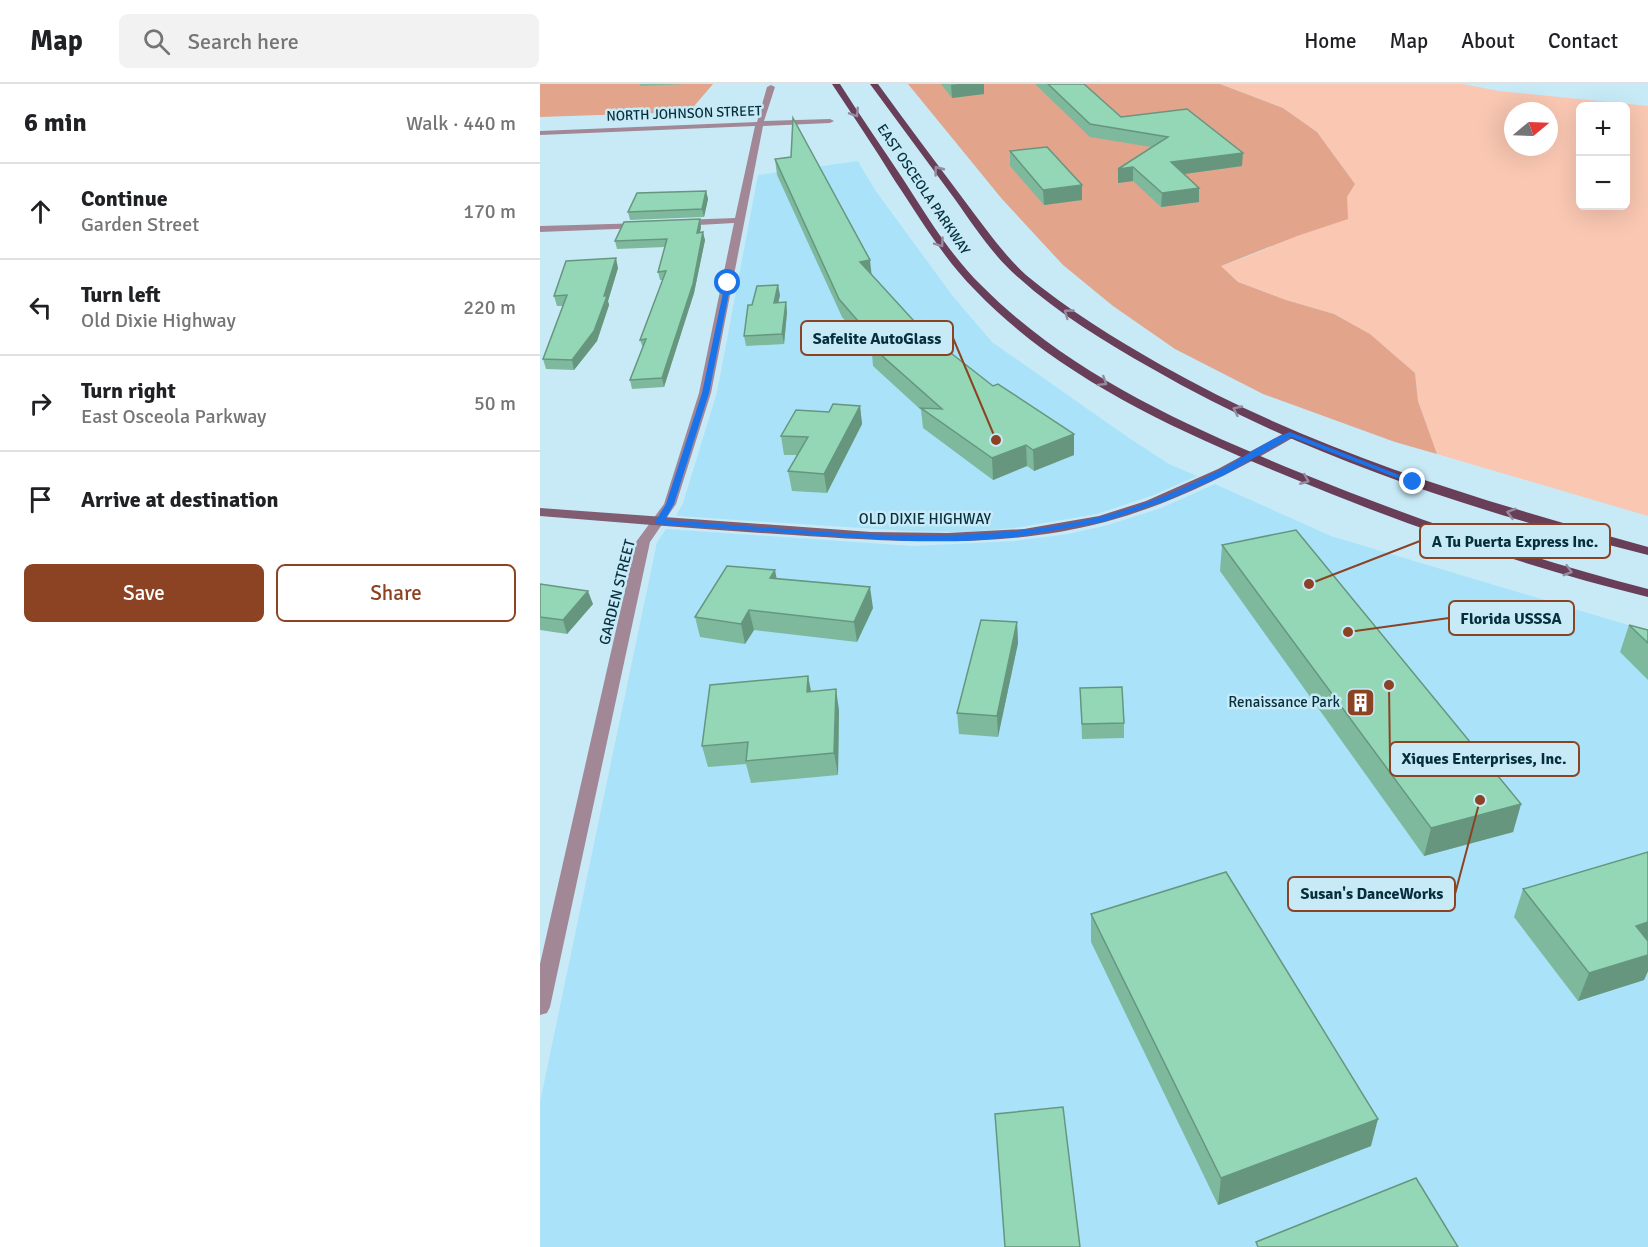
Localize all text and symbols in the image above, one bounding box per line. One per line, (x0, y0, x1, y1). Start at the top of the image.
search box (119, 14, 539, 68)
text: Map (30, 24, 83, 58)
icon: search (140, 25, 173, 58)
text: Search here (188, 28, 299, 55)
text: Home (1304, 28, 1357, 54)
text: Map (1390, 28, 1428, 54)
text: About (1461, 28, 1515, 54)
text: Contact (1548, 28, 1618, 54)
street label: NORTH JOHNSON STREET (606, 102, 762, 125)
north arrow (1504, 102, 1558, 156)
map controls (1576, 102, 1630, 210)
button: + (1576, 102, 1630, 156)
text: 6 min (24, 107, 87, 139)
one-way arrow (847, 107, 859, 117)
text: Walk · 440 m (406, 111, 516, 136)
street label: EAST OSCEOLA PARKWAY (874, 121, 974, 258)
button: − (1576, 156, 1630, 210)
one-way arrow (934, 166, 945, 177)
text: Continue (81, 185, 168, 212)
icon: ahead (24, 195, 57, 228)
text: 170 m (463, 199, 516, 224)
text: Garden Street (81, 212, 199, 237)
one-way arrow (933, 236, 944, 247)
route start (714, 269, 740, 295)
text: Turn left (81, 281, 161, 308)
icon: left (24, 291, 57, 324)
text: 220 m (463, 295, 516, 320)
text: Old Dixie Highway (81, 308, 236, 333)
one-way arrow (1064, 309, 1075, 320)
callout: Safelite AutoGlass (801, 321, 953, 355)
text: Safelite AutoGlass (813, 329, 941, 349)
one-way arrow (1097, 374, 1107, 386)
text: Turn right (81, 377, 176, 404)
icon: right (24, 387, 57, 420)
text: 50 m (474, 391, 516, 416)
text: East Osceola Parkway (81, 404, 266, 429)
one-way arrow (1233, 405, 1244, 417)
route end (1399, 468, 1425, 494)
one-way arrow (1299, 472, 1310, 485)
icon: arrive (24, 483, 57, 516)
text: Arrive at destination (81, 486, 278, 513)
one-way arrow (1506, 507, 1516, 520)
street label: OLD DIXIE HIGHWAY (859, 510, 992, 528)
callout: A Tu Puerta Express Inc. (1420, 524, 1610, 558)
text: A Tu Puerta Express Inc. (1432, 532, 1598, 552)
street label: GARDEN STREET (595, 537, 639, 647)
button: Save (24, 564, 264, 622)
button: Share (276, 564, 516, 622)
one-way arrow (1562, 564, 1573, 576)
callout: Florida USSSA (1449, 601, 1574, 635)
text: Florida USSSA (1460, 609, 1562, 629)
building icon: Renaissance Park (1345, 686, 1377, 718)
place label: Renaissance Park (1228, 693, 1340, 711)
callout: Xiques Enterprises, Inc. (1390, 742, 1579, 776)
text: Xiques Enterprises, Inc. (1402, 749, 1567, 769)
callout: Susan's DanceWorks (1288, 877, 1455, 911)
text: Susan's DanceWorks (1301, 884, 1443, 904)

